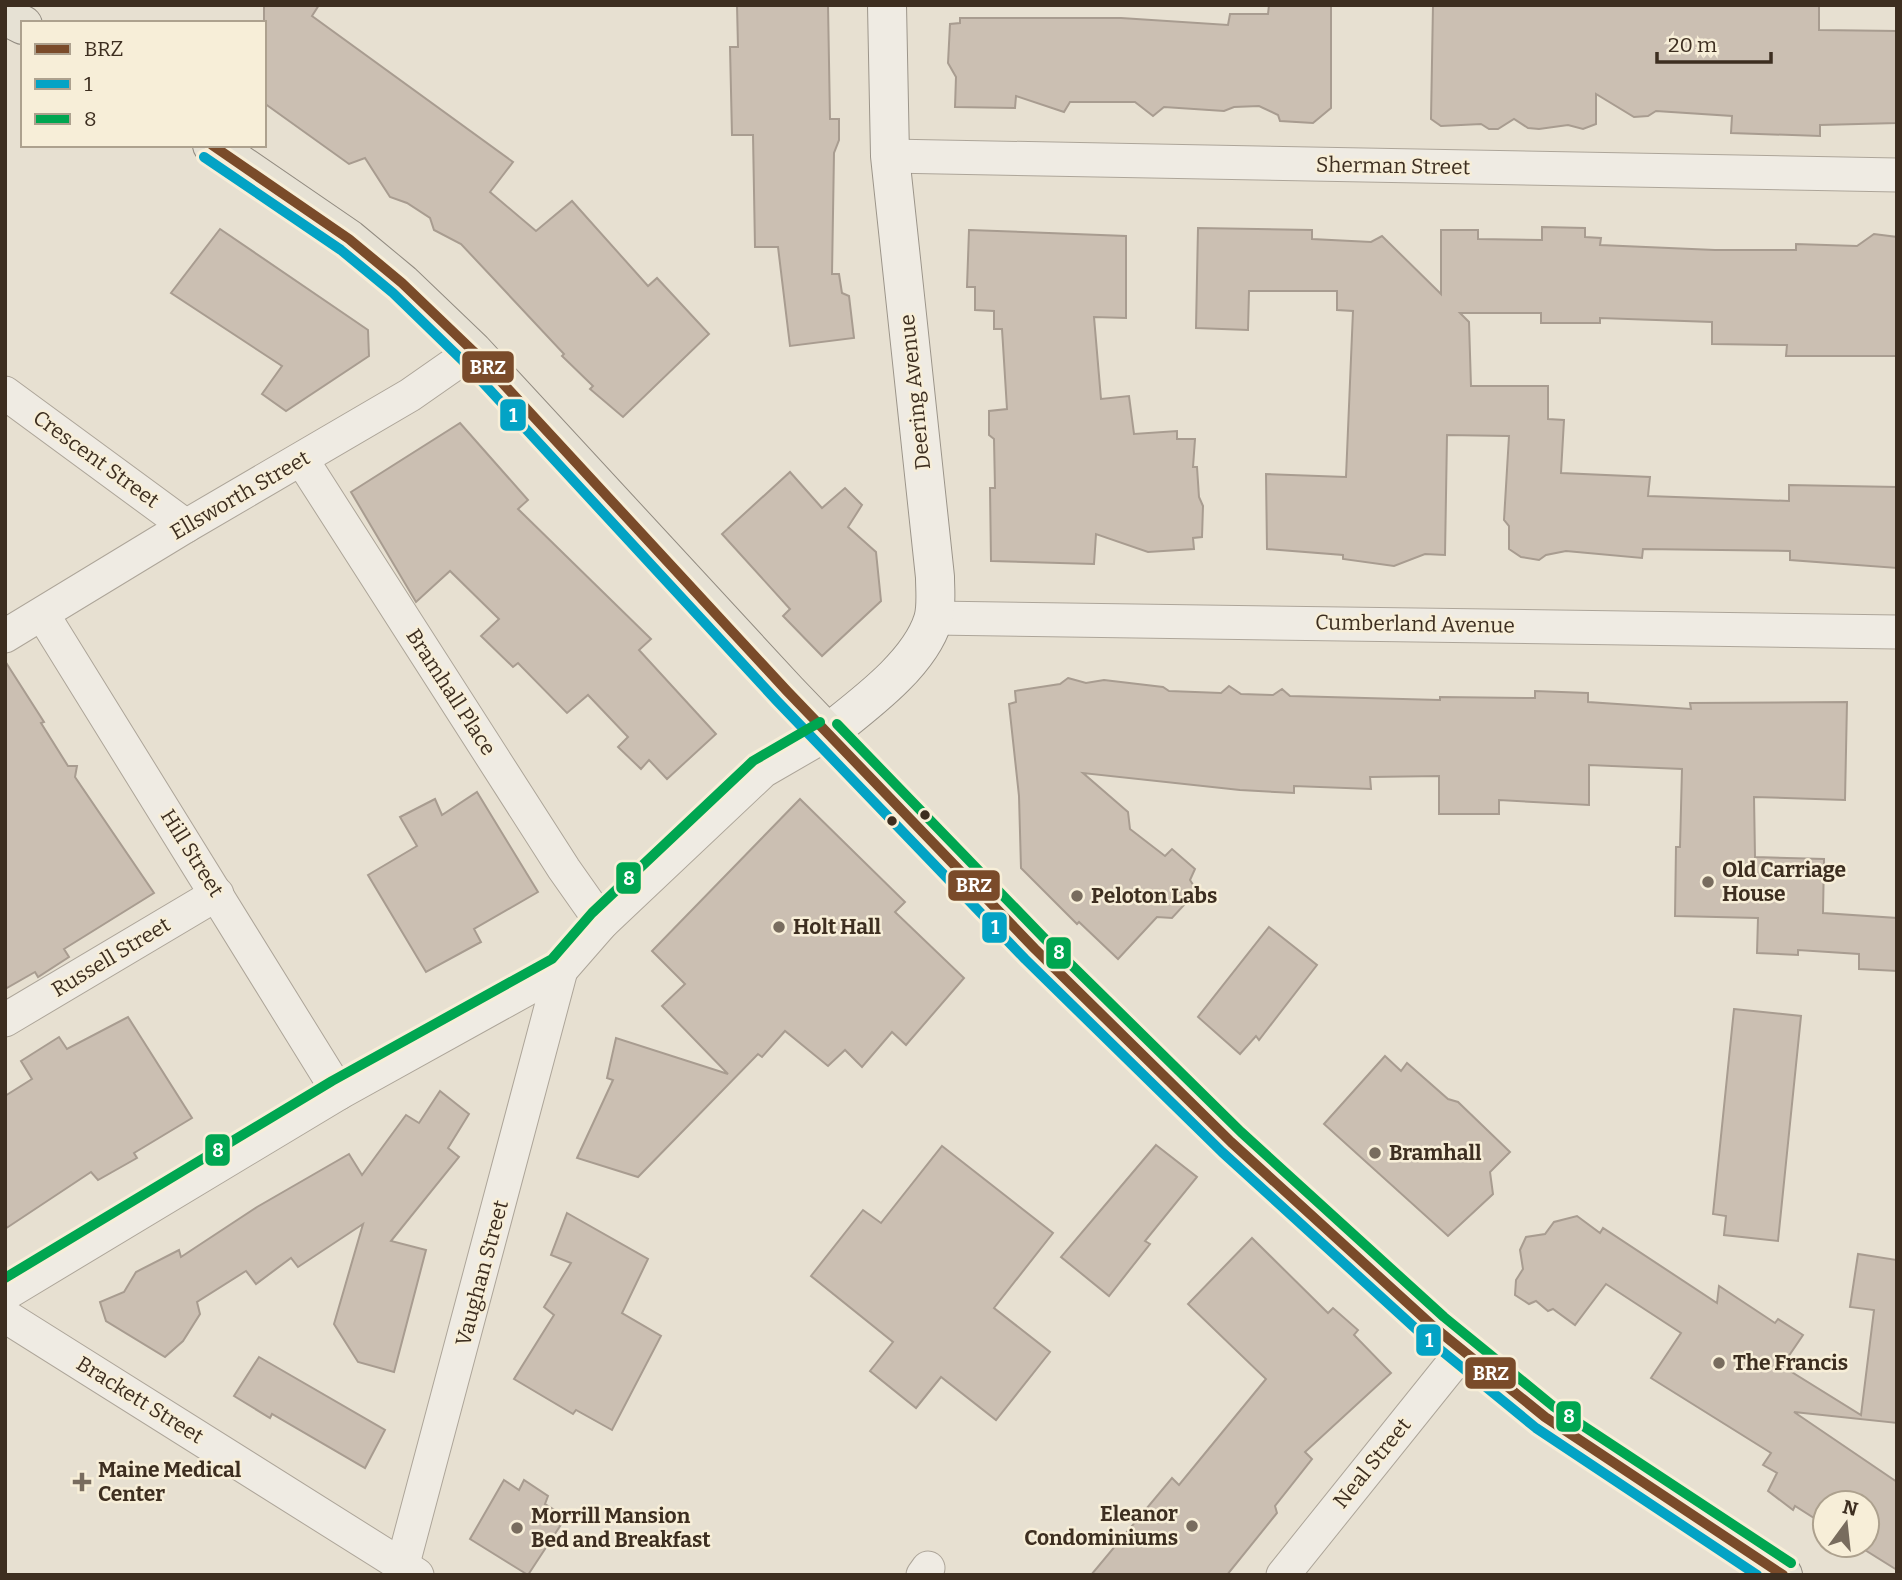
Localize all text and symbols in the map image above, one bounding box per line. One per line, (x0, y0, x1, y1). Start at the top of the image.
legend (21, 21, 266, 147)
scale bar (1657, 21, 1771, 65)
text: 20 m (1668, 32, 1717, 58)
text: BRZ (84, 36, 123, 62)
text: 1 (84, 71, 93, 97)
text: 8 (84, 106, 97, 132)
street label: Sherman Street (1316, 152, 1471, 180)
street label: Deering Avenue (894, 313, 936, 471)
line badge: BRZ (461, 350, 515, 384)
text: BRZ (470, 356, 506, 379)
line badge: 1 (499, 398, 527, 432)
text: 1 (509, 404, 518, 427)
street label: Crescent Street (28, 405, 164, 514)
street label: Ellsworth Street (166, 444, 315, 545)
street label: Cumberland Avenue (1315, 609, 1515, 639)
street label: Bramhall Place (400, 624, 502, 760)
street label: Hill Street (155, 804, 229, 902)
unlabelled marker (918, 808, 932, 822)
unlabelled marker (885, 814, 899, 828)
place label: Old Carriage House (1722, 857, 1846, 907)
line badge: 8 (615, 861, 642, 895)
text: 8 (623, 867, 635, 890)
line badge: BRZ (947, 869, 1001, 902)
text: BRZ (956, 874, 992, 897)
marker: Old Carriage House (1700, 874, 1716, 890)
place label: Peloton Labs (1091, 883, 1217, 909)
marker: Peloton Labs (1069, 888, 1085, 904)
street label: Russell Street (47, 911, 175, 1003)
line badge: 1 (981, 911, 1008, 944)
place label: Holt Hall (793, 914, 882, 940)
text: 1 (991, 916, 1000, 939)
marker: Holt Hall (771, 919, 787, 935)
line badge: 8 (1045, 936, 1072, 970)
text: 8 (1053, 941, 1065, 964)
line badge: 8 (204, 1133, 231, 1167)
text: 8 (212, 1139, 224, 1162)
place label: Bramhall (1389, 1140, 1482, 1166)
marker: Bramhall (1367, 1145, 1383, 1161)
street label: Vaughan Street (450, 1197, 514, 1349)
line badge: 1 (1415, 1323, 1442, 1357)
text: 1 (1425, 1329, 1434, 1352)
place label: The Francis (1733, 1350, 1848, 1376)
street label: Brackett Street (72, 1351, 209, 1450)
marker: The Francis (1711, 1355, 1727, 1371)
line badge: BRZ (1464, 1356, 1517, 1390)
text: BRZ (1473, 1362, 1509, 1385)
line badge: 8 (1555, 1400, 1582, 1433)
text: 8 (1563, 1405, 1575, 1428)
street label: Neal Street (1328, 1412, 1417, 1513)
place label: Maine Medical Center (98, 1457, 242, 1507)
marker: Maine Medical Center (72, 1472, 92, 1492)
north arrow (1811, 1489, 1881, 1559)
text: N (1840, 1495, 1861, 1521)
place label: Eleanor Condominiums (1024, 1501, 1178, 1551)
place label: Morrill Mansion Bed and Breakfast (531, 1503, 711, 1553)
marker: Eleanor Condominiums (1184, 1518, 1200, 1534)
marker: Morrill Mansion Bed and Breakfast (509, 1520, 525, 1536)

